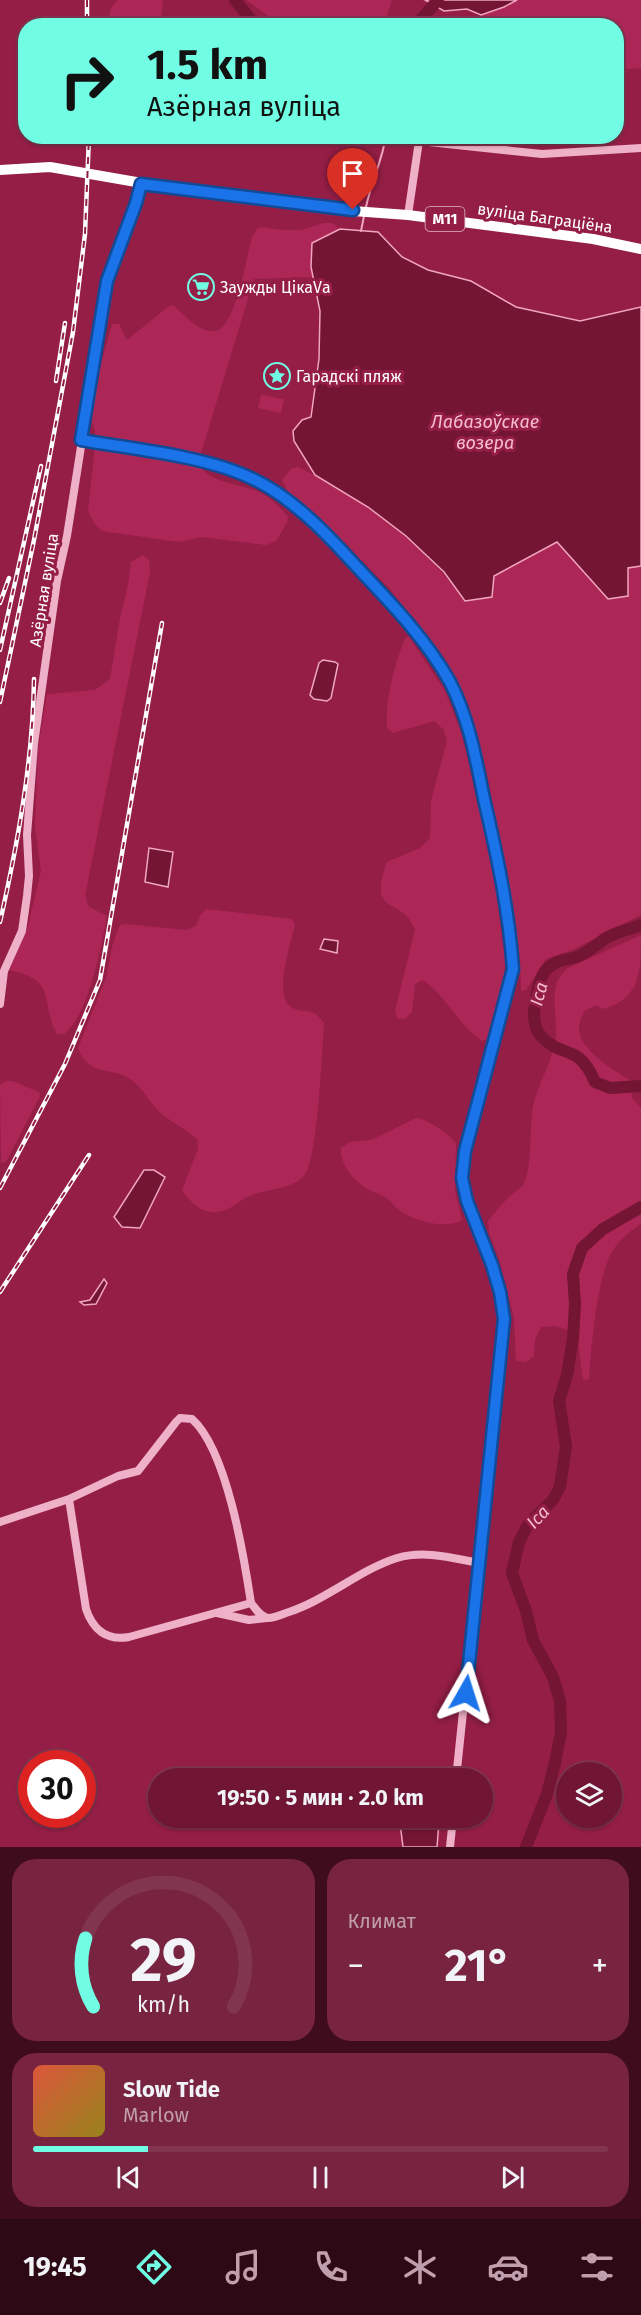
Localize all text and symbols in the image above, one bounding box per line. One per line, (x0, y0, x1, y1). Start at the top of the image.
text: 1.5 km (147, 40, 268, 90)
icon: right (48, 42, 126, 120)
text: Азёрная вуліца (147, 91, 341, 123)
pin (327, 148, 378, 210)
icon: arrive (336, 157, 369, 190)
street label: вуліца Баграціёна (476, 199, 614, 237)
road number: М11 (426, 207, 464, 231)
supermarket icon: Заужды ЦікаVа (186, 272, 216, 302)
place label: Заужды ЦікаVа (220, 278, 331, 297)
place icon: Гарадскі пляж (262, 361, 292, 391)
place label: Гарадскі пляж (296, 367, 402, 386)
water label: Лабазоўскае возера (430, 411, 539, 454)
street label: Азёрная вуліца (26, 532, 62, 648)
water label: Іса (525, 980, 553, 1008)
water label: Іса (522, 1501, 554, 1533)
position arrow (434, 1661, 498, 1725)
speed limit sign: 30 (18, 1750, 96, 1828)
map controls (556, 1762, 622, 1828)
button: layers (556, 1762, 622, 1828)
text: 19:50 · 5 мин · 2.0 km (217, 1784, 424, 1811)
text: Климат (348, 1909, 416, 1933)
text: 29 (130, 1923, 197, 1998)
text: 21° (444, 1939, 511, 1993)
text: − (348, 1946, 364, 1986)
text: + (592, 1946, 608, 1986)
text: km/h (137, 1992, 190, 2018)
text: Slow Tide (123, 2076, 220, 2103)
text: Marlow (123, 2103, 189, 2127)
icon: previous (112, 2161, 145, 2194)
icon: pause (304, 2161, 337, 2194)
icon: next (496, 2161, 529, 2194)
icon: directions (133, 2246, 175, 2288)
icon: music (222, 2246, 264, 2288)
icon: phone (310, 2246, 352, 2288)
icon: climate (399, 2246, 441, 2288)
icon: car (487, 2246, 529, 2288)
icon: filters (576, 2246, 618, 2288)
text: 19:45 (23, 2251, 87, 2283)

